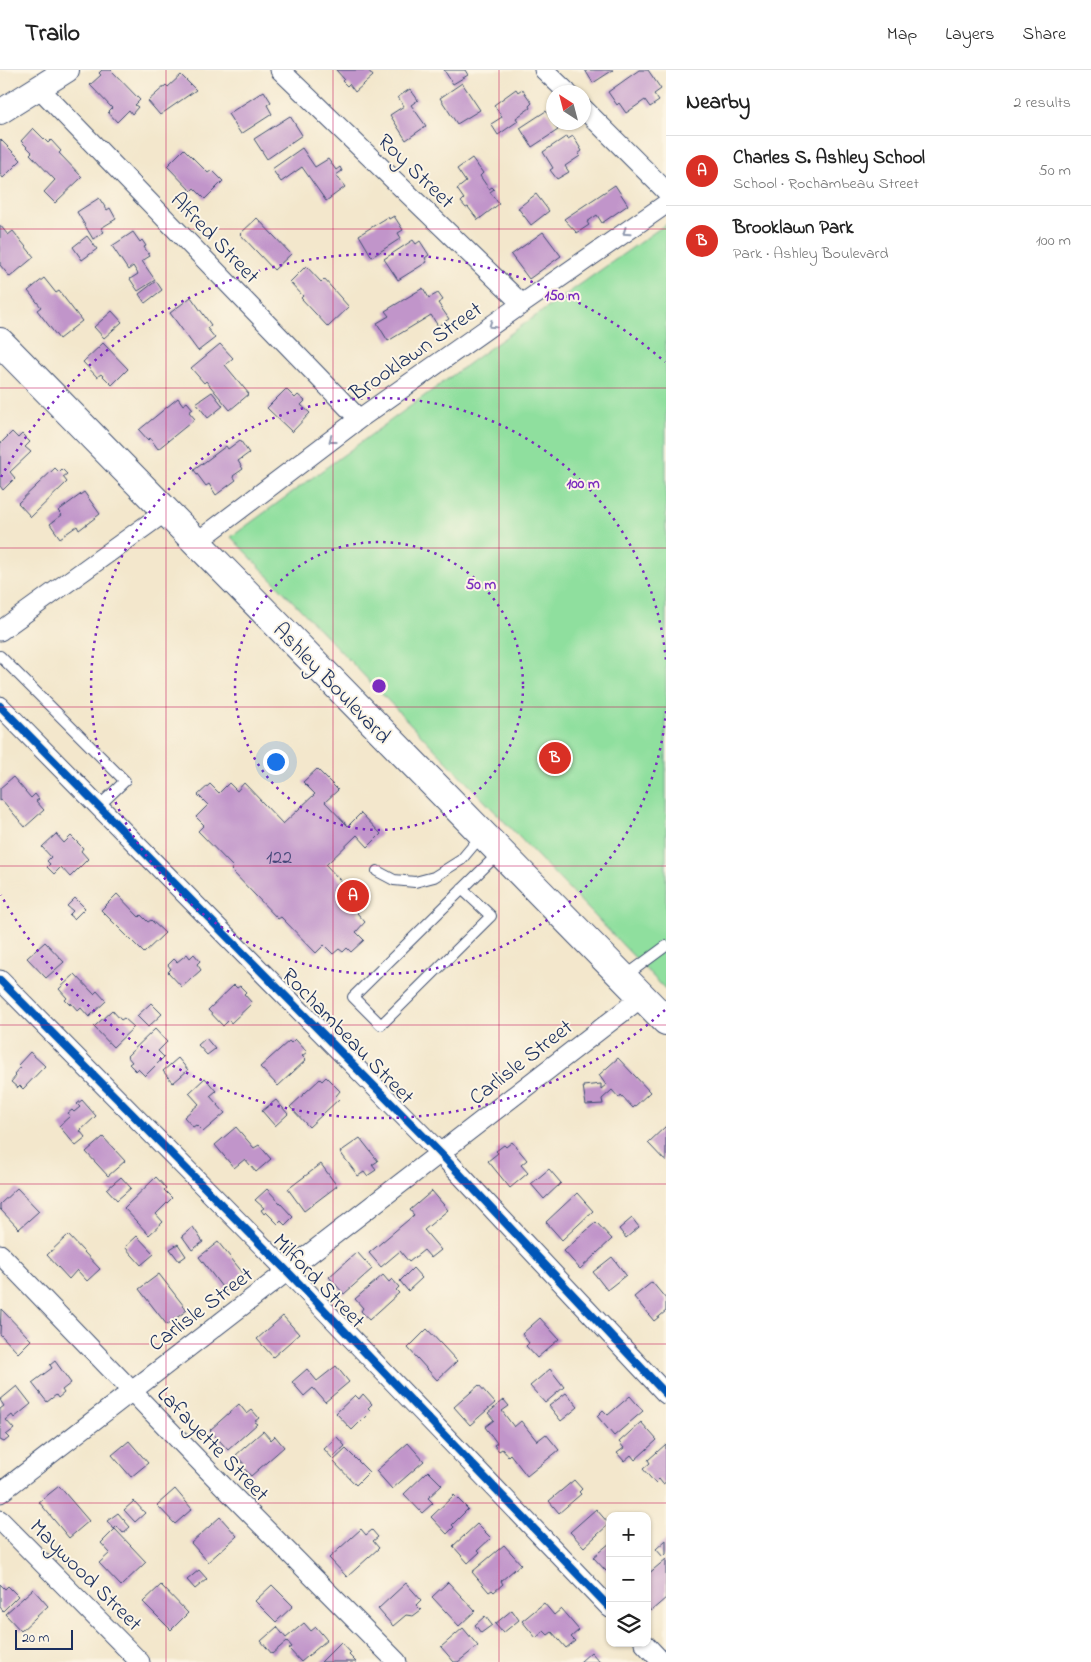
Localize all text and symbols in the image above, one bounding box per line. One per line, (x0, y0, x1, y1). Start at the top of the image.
text: Trailo (25, 17, 80, 52)
text: Map (887, 22, 917, 48)
text: Layers (945, 22, 995, 48)
text: Share (1023, 22, 1066, 48)
north arrow (546, 85, 591, 130)
text: Nearby (686, 88, 750, 118)
text: 2 results (1013, 91, 1071, 115)
street label: Roy Street (368, 127, 461, 218)
text: Charles S. Ashley School (733, 145, 925, 172)
text: A (697, 159, 707, 183)
text: 50 m (1039, 159, 1071, 183)
text: School · Rochambeau Street (733, 172, 919, 196)
street label: Alfred Street (162, 186, 266, 293)
text: Brooklawn Park (733, 215, 854, 242)
one-way arrow (622, 226, 632, 235)
text: B (697, 229, 707, 253)
text: 100 m (1036, 229, 1071, 253)
text: Park · Ashley Boulevard (733, 242, 889, 266)
text: 150 m (544, 285, 580, 307)
street label: Brooklawn Street (343, 294, 490, 411)
one-way arrow (489, 319, 498, 328)
one-way arrow (328, 434, 338, 443)
text: 100 m (566, 473, 600, 495)
text: 50 m (466, 574, 497, 596)
street label: Ashley Boulevard (264, 616, 397, 753)
centre of rings (370, 677, 388, 695)
pin: B (539, 739, 571, 777)
your location (263, 749, 289, 775)
house number: 122 (266, 844, 292, 873)
pin: A (337, 877, 369, 915)
street label: Rochambeau Street (273, 961, 421, 1113)
street label: Carlisle Street (463, 1012, 581, 1114)
street label: Milford Street (264, 1227, 372, 1337)
street label: Carlisle Street (143, 1260, 261, 1361)
street label: Lafayette Street (148, 1380, 276, 1511)
map controls (606, 1512, 651, 1647)
button: + (606, 1512, 651, 1557)
street label: Maywood Street (21, 1513, 149, 1641)
button: − (606, 1557, 651, 1602)
button: layers (606, 1602, 651, 1647)
scale bar (15, 1627, 72, 1650)
text: 20 m (22, 1628, 49, 1649)

